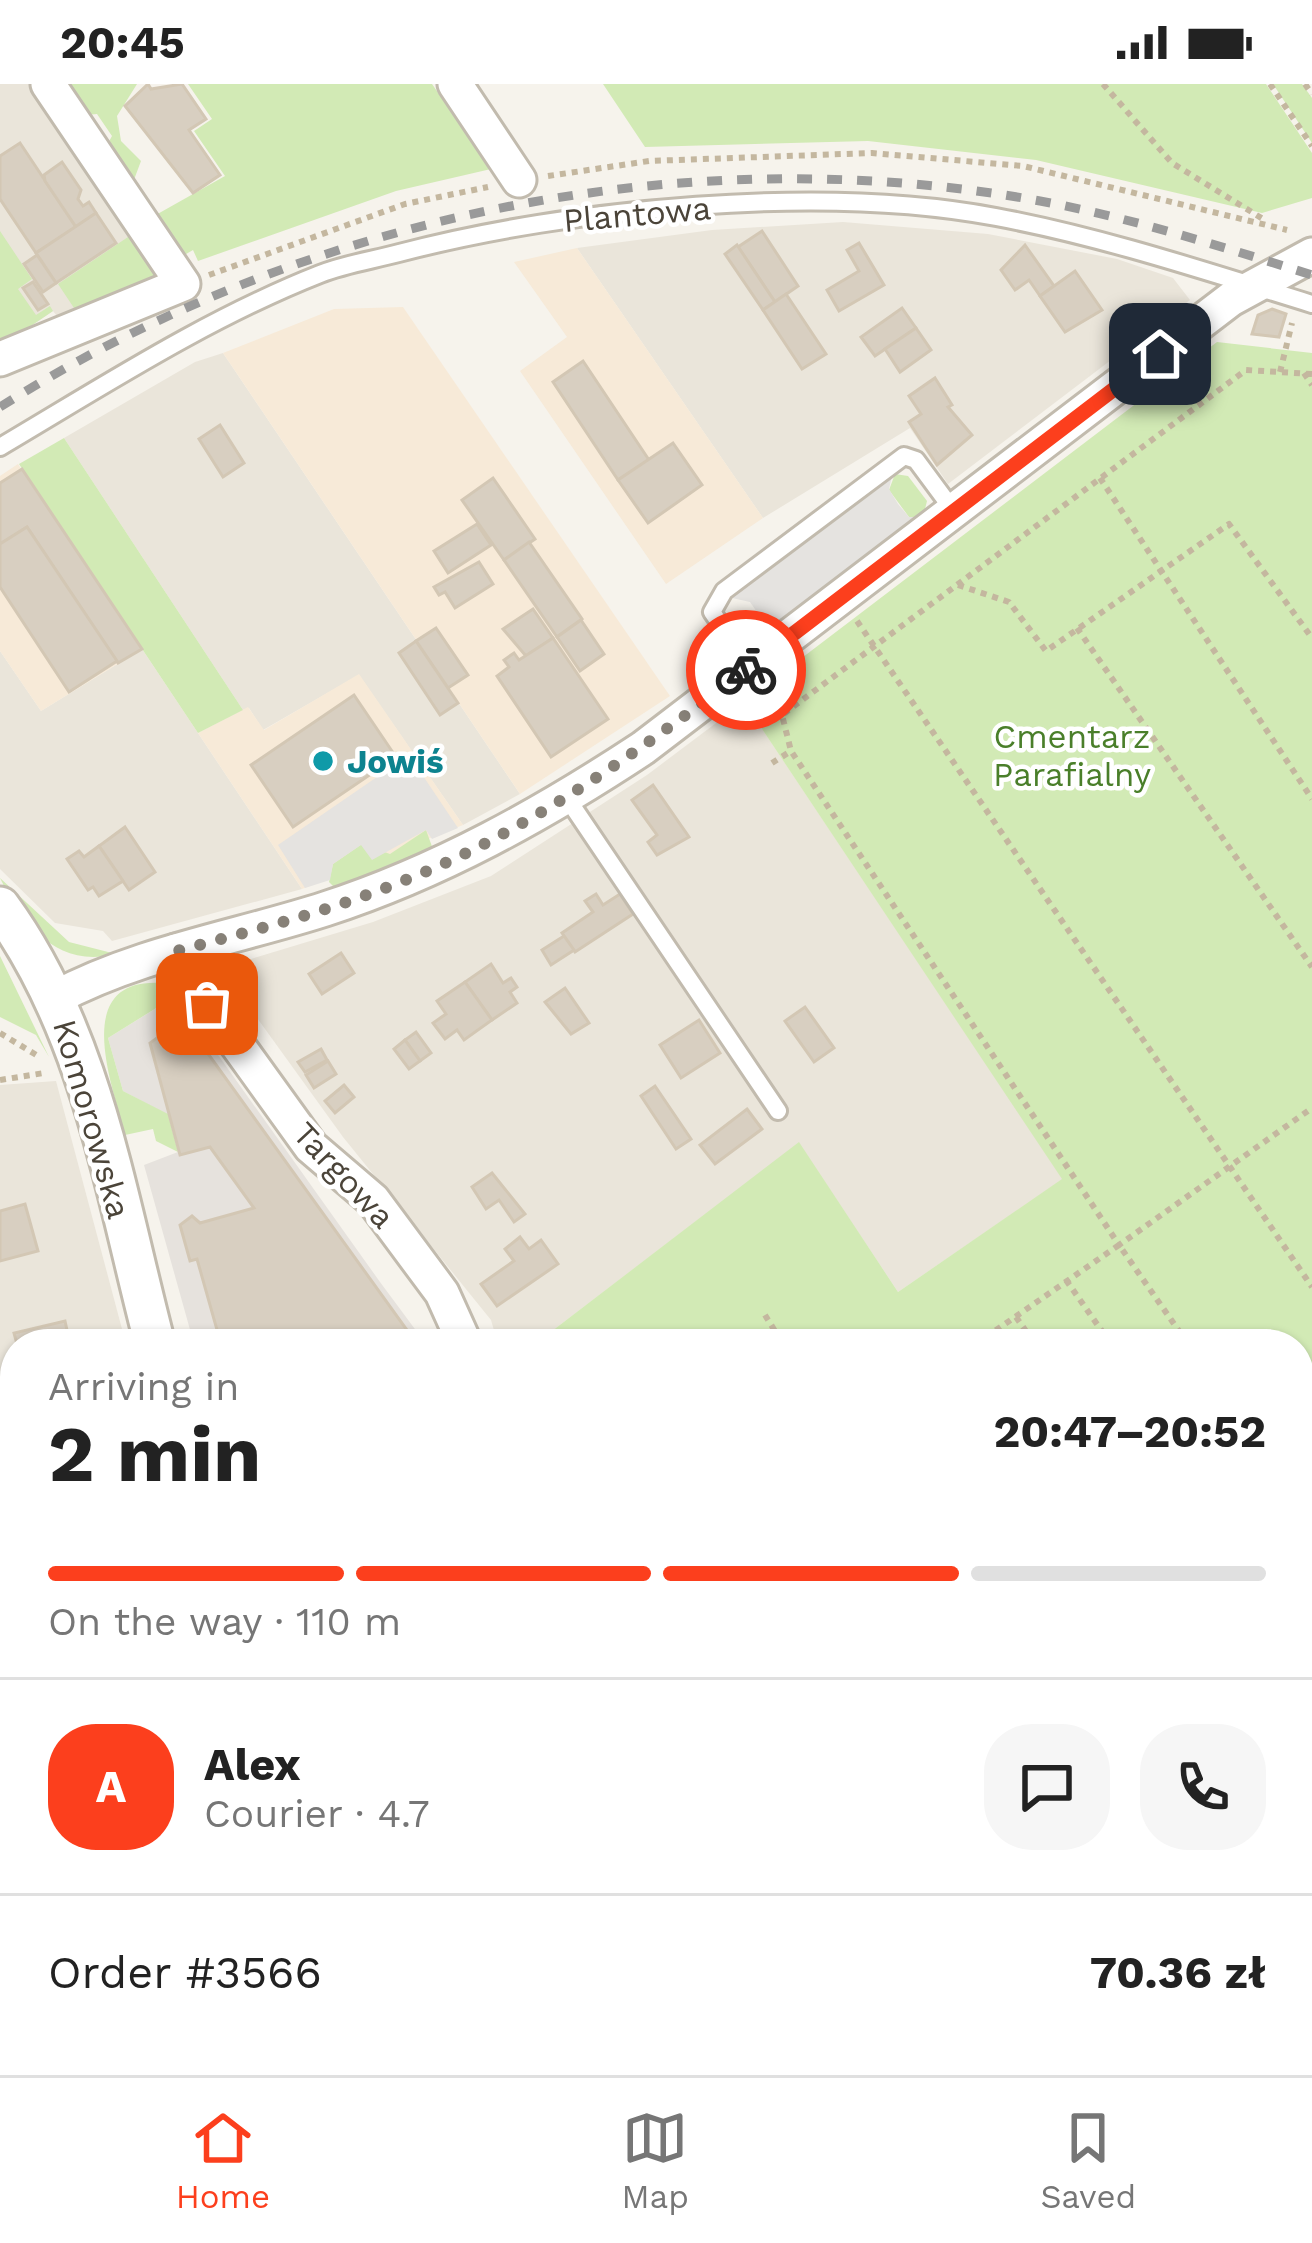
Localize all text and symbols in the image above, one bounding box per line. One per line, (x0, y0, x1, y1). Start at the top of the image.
text: 20:45 (60, 16, 185, 69)
street label: Plantowa (562, 188, 712, 240)
pin (1109, 303, 1211, 405)
icon: home (1127, 321, 1193, 387)
courier (686, 610, 806, 730)
icon: bike (713, 637, 779, 703)
park label: Cmentarz Parafialny (993, 717, 1151, 794)
place label: Jowiś (347, 742, 444, 781)
marker: Jowiś (310, 748, 336, 774)
pin (156, 953, 258, 1055)
icon: bag (174, 971, 240, 1037)
street label: Komorowska (45, 1015, 139, 1223)
street label: Targowa (285, 1114, 403, 1236)
text: Arriving in (48, 1364, 239, 1409)
text: 20:47–20:52 (993, 1405, 1266, 1458)
text: 2 min (48, 1408, 261, 1500)
text: On the way · 110 m (48, 1599, 401, 1644)
button: chat (984, 1724, 1110, 1850)
button: phone (1140, 1724, 1266, 1850)
text: Alex (204, 1738, 301, 1791)
text: A (96, 1760, 126, 1813)
text: Courier · 4.7 (204, 1791, 430, 1836)
text: Order #3566 (48, 1946, 322, 1999)
text: 70.36 zł (1090, 1946, 1266, 1999)
tab: Home (176, 2105, 270, 2216)
tab: Map (622, 2105, 689, 2216)
tab: Saved (1040, 2105, 1136, 2216)

